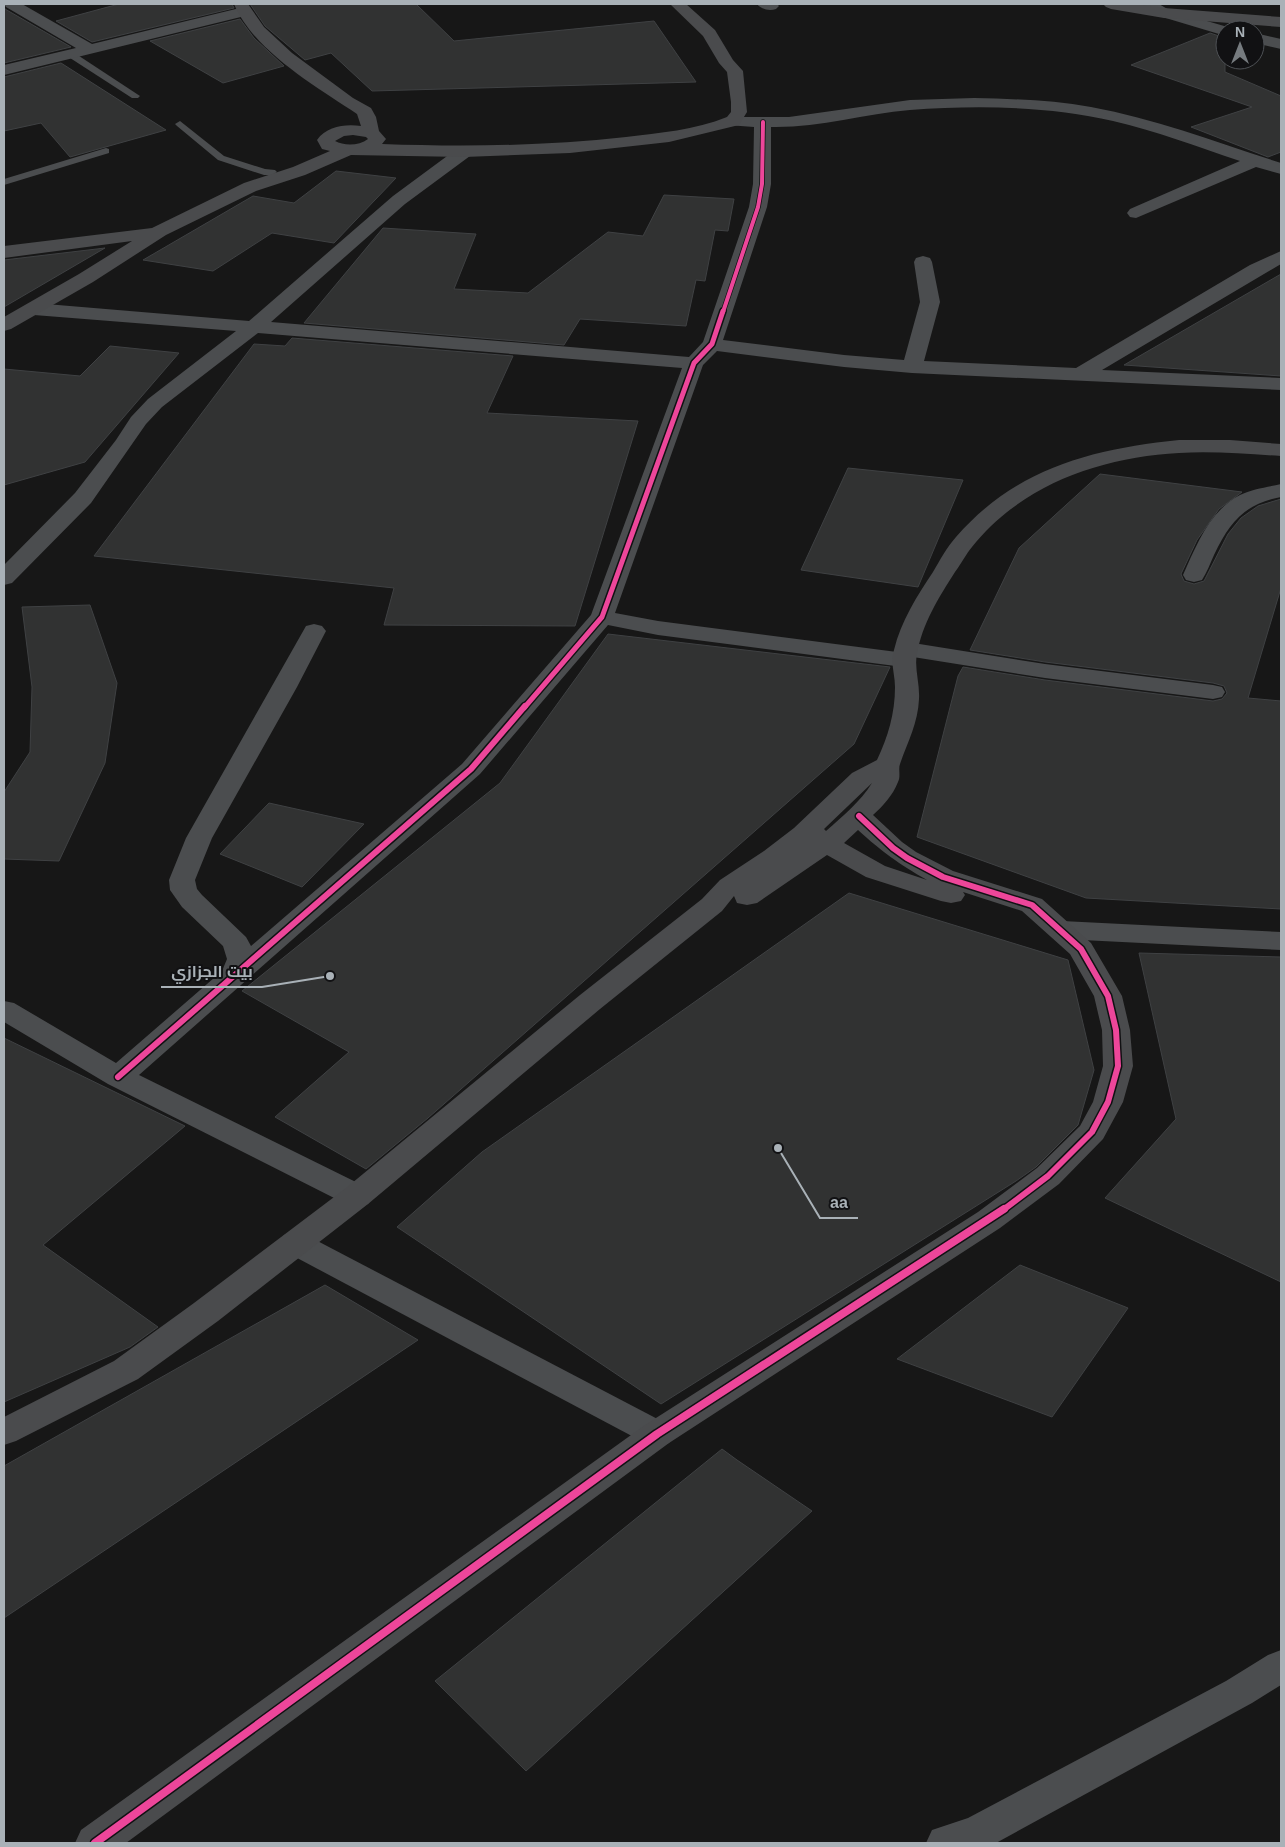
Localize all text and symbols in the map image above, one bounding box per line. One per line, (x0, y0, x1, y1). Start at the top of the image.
north arrow (1215, 20, 1265, 70)
text: N (1235, 24, 1245, 40)
callout: بيت الجزازي (161, 956, 262, 987)
text: بيت الجزازي (171, 963, 253, 984)
callout: aa (820, 1187, 858, 1218)
text: aa (830, 1194, 848, 1211)

